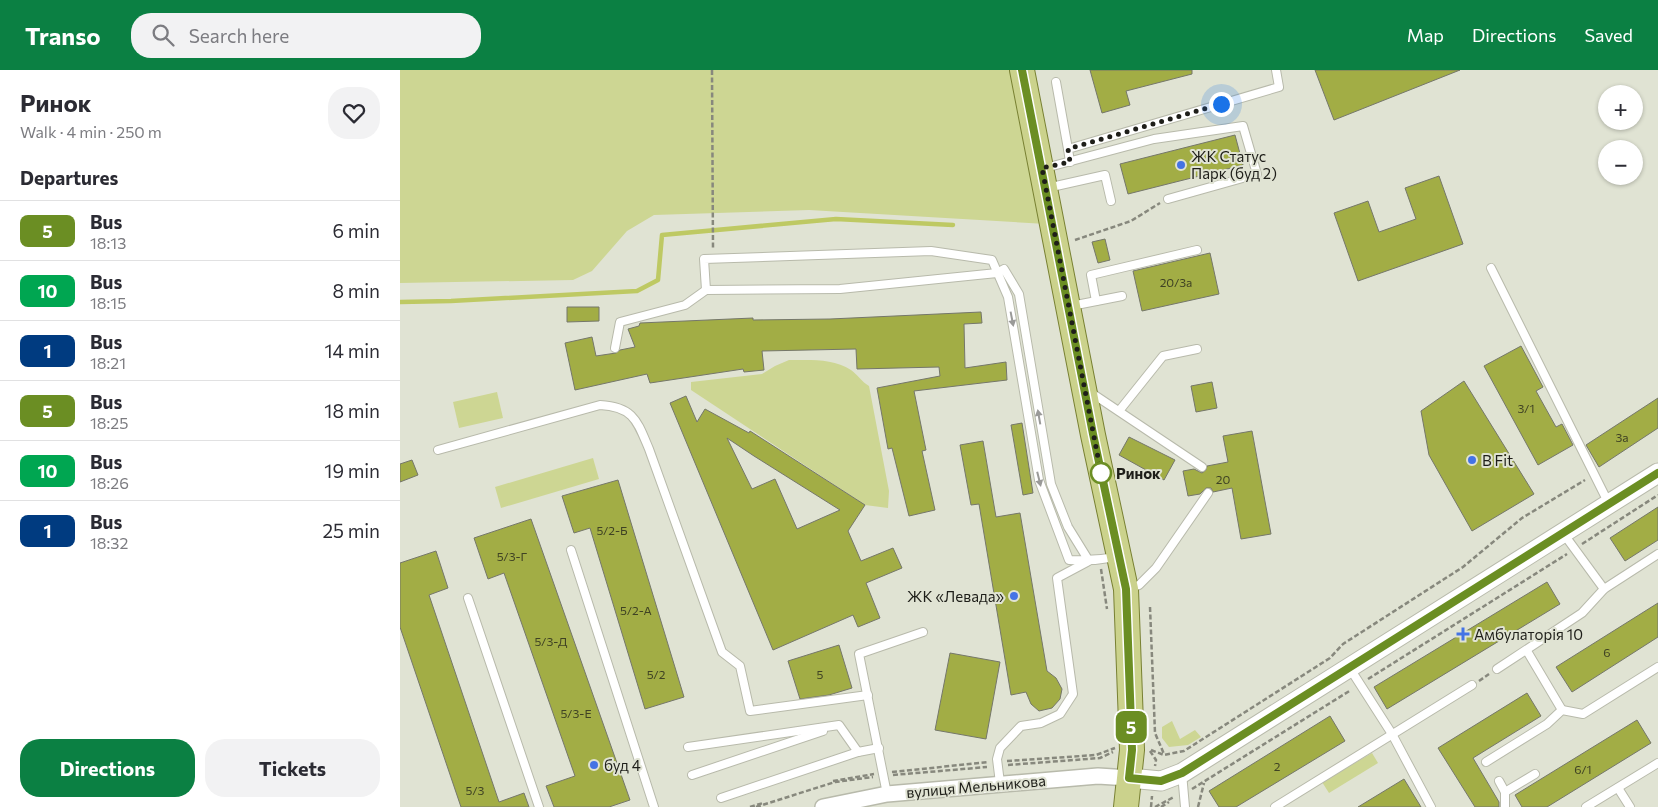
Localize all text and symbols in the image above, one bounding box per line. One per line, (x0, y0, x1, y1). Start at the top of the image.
search box (131, 13, 481, 58)
text: Transo (25, 21, 101, 50)
icon: search (149, 21, 177, 49)
text: Search here (189, 24, 289, 47)
text: Map (1407, 24, 1444, 46)
text: Directions (1472, 24, 1556, 46)
text: Saved (1584, 24, 1633, 46)
map controls (1598, 85, 1643, 185)
button: + (1598, 85, 1643, 130)
button: heart (328, 87, 380, 139)
text: Ринок (20, 88, 92, 117)
your location (1209, 92, 1234, 117)
text: Walk · 4 min · 250 m (20, 122, 162, 141)
button: − (1598, 140, 1643, 185)
place label: ЖК Статус Парк (буд 2) (1191, 147, 1277, 182)
marker: ЖК Статус Парк (буд 2) (1175, 159, 1187, 171)
text: Departures (20, 166, 118, 189)
text: Bus (90, 210, 122, 233)
text: 6 min (332, 219, 380, 242)
text: 5 (42, 220, 53, 242)
text: 18:13 (90, 233, 126, 252)
text: Bus (90, 270, 122, 293)
house number: 20/3а (1160, 275, 1192, 289)
text: 8 min (332, 279, 380, 302)
text: 10 (37, 280, 58, 302)
text: 18:15 (90, 293, 126, 312)
one-way arrow (1009, 311, 1017, 327)
text: Bus (90, 330, 122, 353)
text: 14 min (324, 339, 380, 362)
text: 1 (43, 340, 52, 362)
text: 18:21 (90, 353, 126, 372)
text: Bus (90, 390, 122, 413)
text: 18 min (324, 399, 380, 422)
text: 5 (42, 400, 53, 422)
house number: 3/1 (1517, 401, 1535, 415)
one-way arrow (1035, 409, 1043, 425)
text: 18:25 (90, 413, 128, 432)
house number: 3а (1615, 430, 1629, 444)
text: Bus (90, 450, 122, 473)
place label: B Fit (1482, 451, 1513, 469)
marker: B Fit (1466, 454, 1478, 466)
text: 19 min (324, 459, 380, 482)
text: 10 (37, 460, 58, 482)
marker: Ринок (1090, 462, 1112, 484)
place label: Ринок (1116, 464, 1161, 482)
one-way arrow (1035, 472, 1043, 487)
house number: 20 (1216, 472, 1230, 486)
text: 18:26 (90, 473, 129, 492)
text: Bus (90, 510, 122, 533)
text: 25 min (323, 519, 380, 542)
text: 1 (43, 520, 52, 542)
house number: 5/2-Б (596, 523, 628, 537)
text: 18:32 (90, 533, 128, 552)
house number: 5/3-Г (497, 549, 528, 563)
place label: ЖК «Левада» (907, 587, 1004, 605)
marker: ЖК «Левада» (1008, 590, 1020, 602)
house number: 5/2-А (620, 603, 652, 617)
place label: Амбулаторія 10 (1474, 625, 1583, 643)
marker: Амбулаторія 10 (1456, 627, 1470, 641)
house number: 5/3-Д (534, 634, 568, 648)
house number: 6 (1603, 645, 1611, 659)
house number: 5/2 (647, 667, 666, 681)
house number: 5 (817, 667, 824, 681)
house number: 5/3-Е (560, 706, 592, 720)
line badge: 5 (1115, 711, 1147, 743)
text: 5 (1126, 716, 1136, 738)
button: Directions (20, 739, 195, 797)
button: Tickets (205, 739, 380, 797)
place label: буд 4 (604, 756, 641, 774)
marker: буд 4 (588, 759, 600, 771)
house number: 2 (1274, 759, 1281, 773)
house number: 6/1 (1574, 762, 1592, 776)
street label: вулиця Мельникова (905, 771, 1047, 801)
house number: 5/3 (466, 783, 485, 797)

